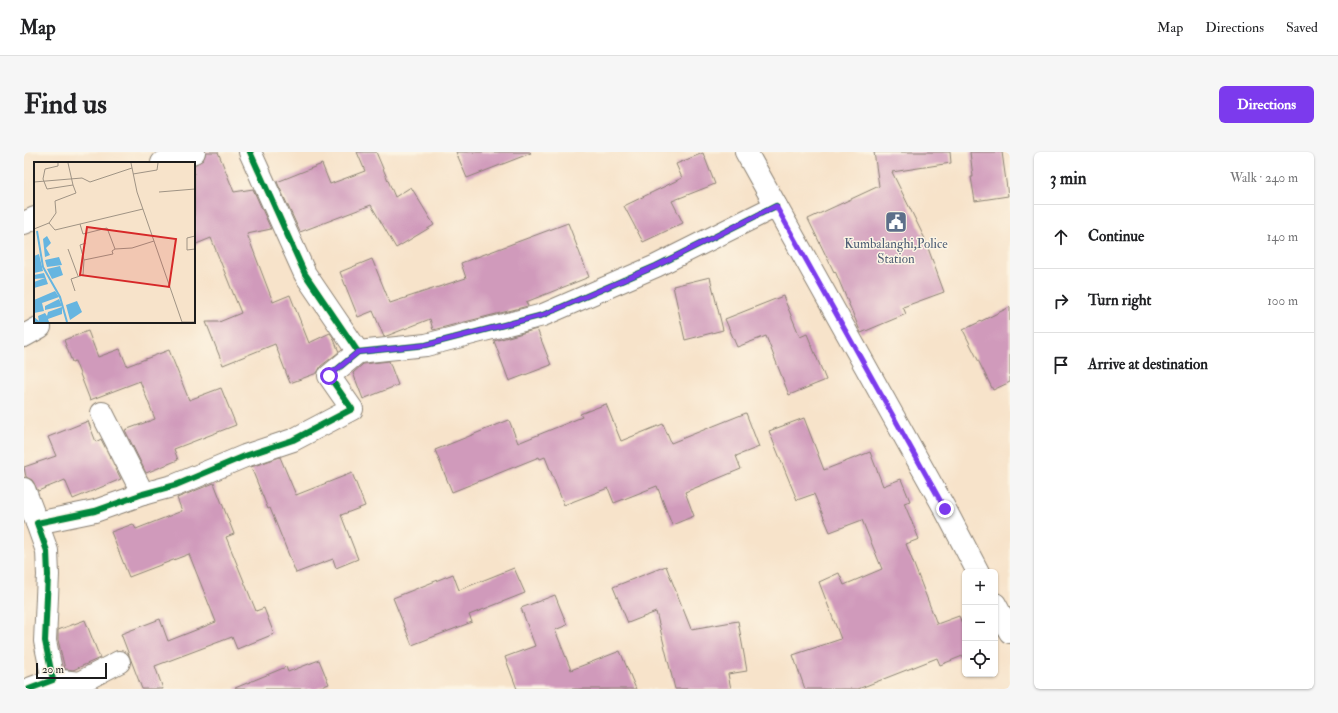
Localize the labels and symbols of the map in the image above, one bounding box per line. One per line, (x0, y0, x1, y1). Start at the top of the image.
inset map (34, 162, 195, 323)
public building icon: Kumbalanghi,Police Station (883, 209, 909, 235)
place label: Kumbalanghi,Police Station (844, 236, 948, 267)
route start (320, 367, 338, 385)
route end (936, 500, 954, 518)
scale bar (36, 661, 107, 680)

